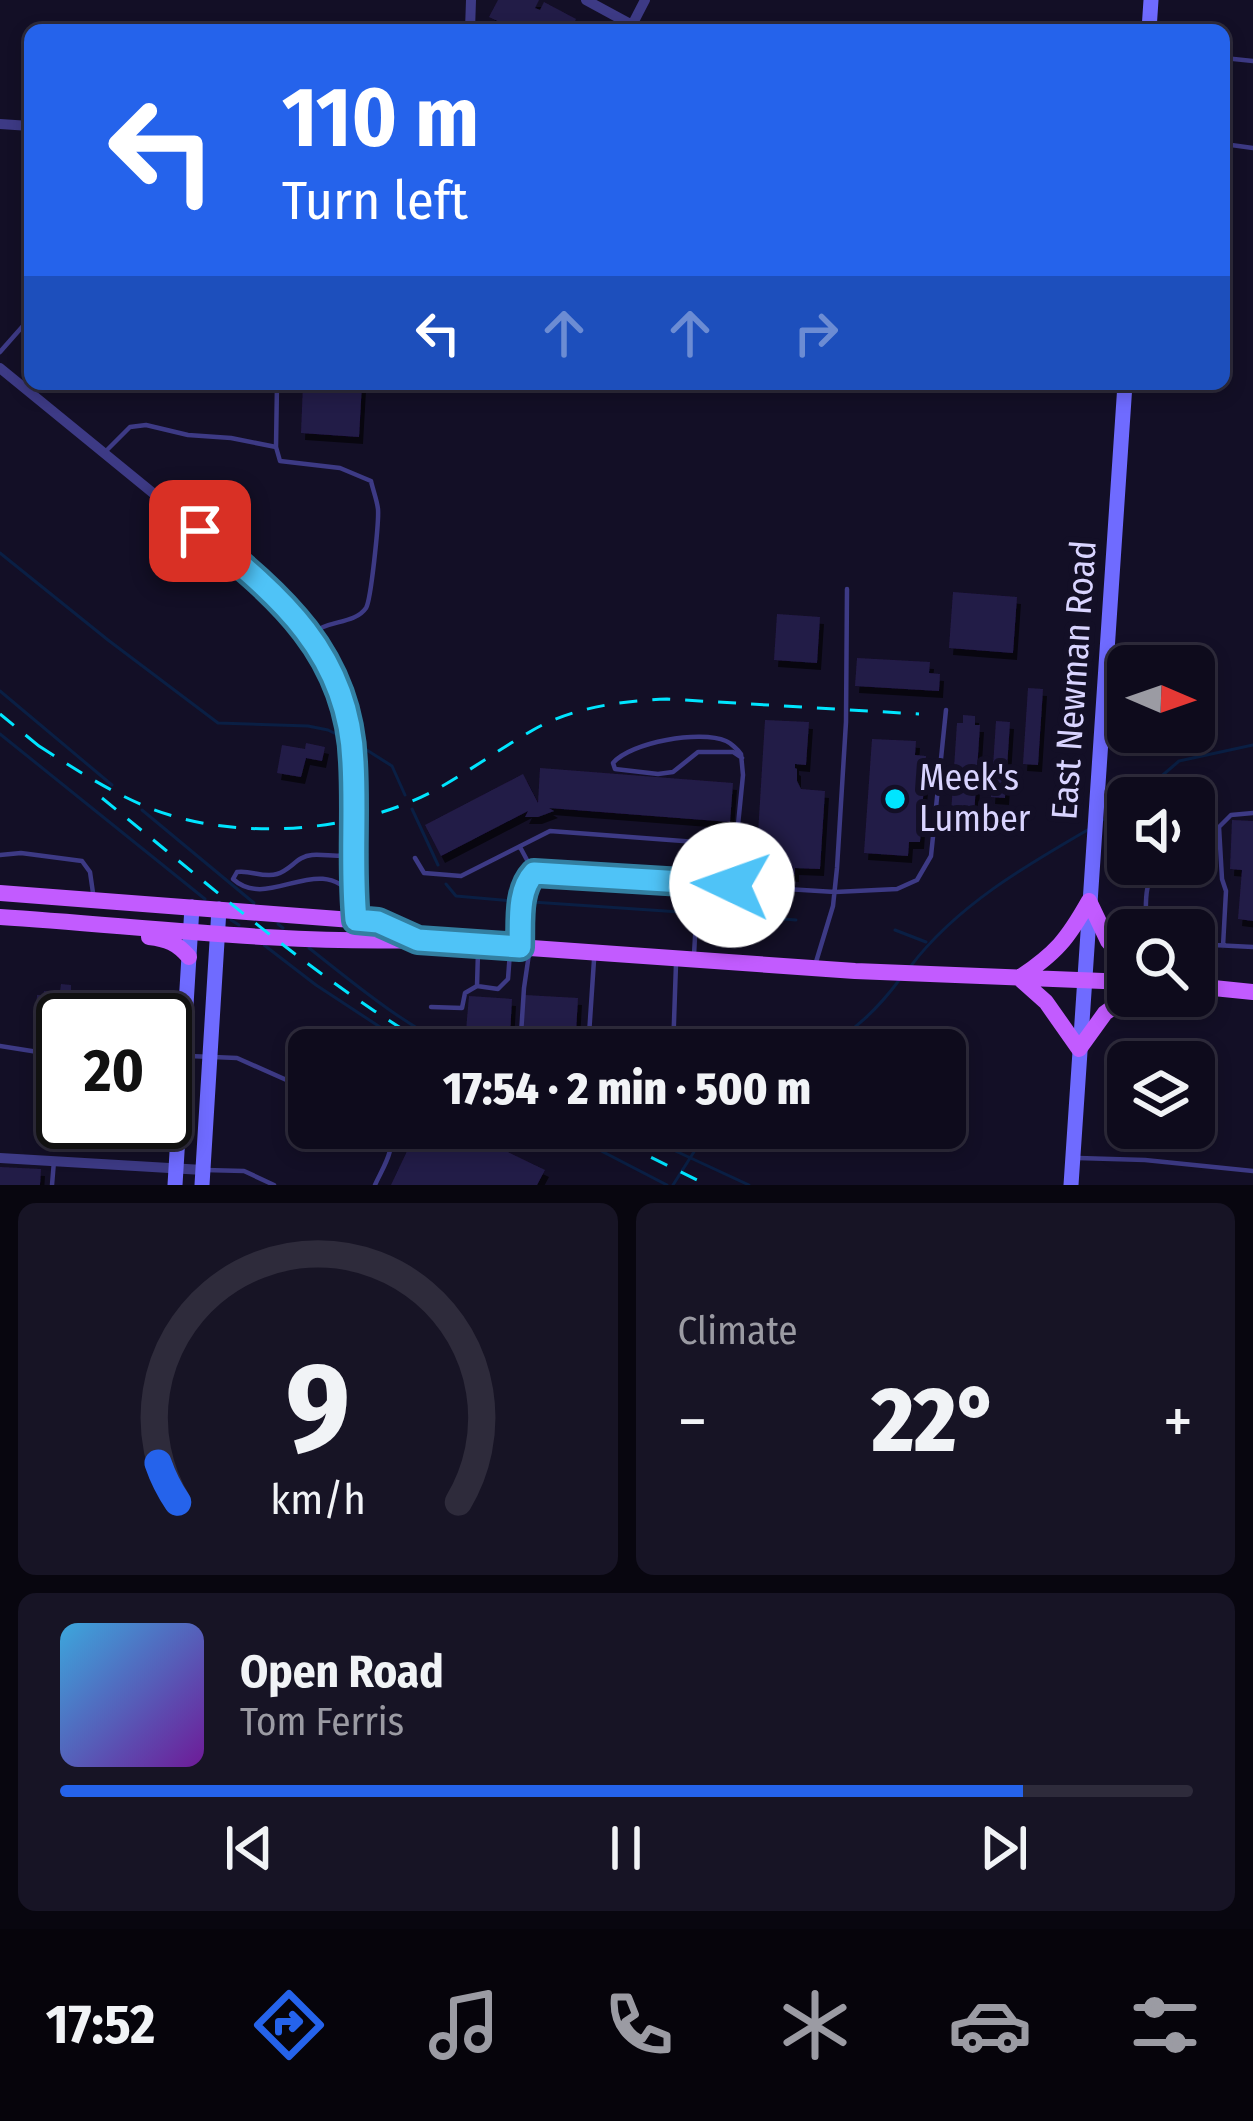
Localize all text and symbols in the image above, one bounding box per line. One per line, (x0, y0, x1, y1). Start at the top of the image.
text: 110 m (282, 67, 479, 168)
icon: left (84, 72, 240, 228)
text: Turn left (282, 169, 468, 233)
icon: left (405, 300, 471, 366)
icon: ahead (531, 300, 597, 366)
icon: ahead (657, 300, 723, 366)
icon: right (783, 300, 849, 366)
pin (149, 480, 251, 582)
icon: arrive (167, 498, 233, 564)
street label: East Newman Road (1042, 539, 1106, 821)
north arrow (1107, 645, 1215, 753)
map controls (1107, 645, 1215, 1149)
place label: Meek's Lumber (919, 756, 1031, 841)
button: sound (1107, 777, 1215, 885)
marker: Meek's Lumber (882, 786, 908, 812)
position arrow (669, 822, 795, 948)
button: search (1107, 909, 1215, 1017)
speed limit sign: 20 (36, 993, 192, 1149)
button: layers (1107, 1041, 1215, 1149)
text: 17:54 · 2 min · 500 m (443, 1062, 811, 1116)
text: Climate (678, 1308, 798, 1354)
text: 9 (285, 1334, 350, 1484)
text: 22° (872, 1367, 998, 1475)
text: − (678, 1382, 707, 1461)
text: + (1163, 1382, 1193, 1461)
text: km/h (270, 1474, 366, 1525)
text: Open Road (240, 1645, 444, 1699)
text: Tom Ferris (240, 1699, 404, 1745)
icon: previous (216, 1815, 282, 1881)
icon: pause (593, 1815, 659, 1881)
icon: next (971, 1815, 1037, 1881)
icon: directions (247, 1983, 331, 2067)
icon: music (422, 1983, 506, 2067)
icon: phone (597, 1983, 681, 2067)
icon: climate (773, 1983, 857, 2067)
icon: car (948, 1983, 1032, 2067)
icon: filters (1123, 1983, 1207, 2067)
text: 17:52 (46, 1993, 155, 2057)

